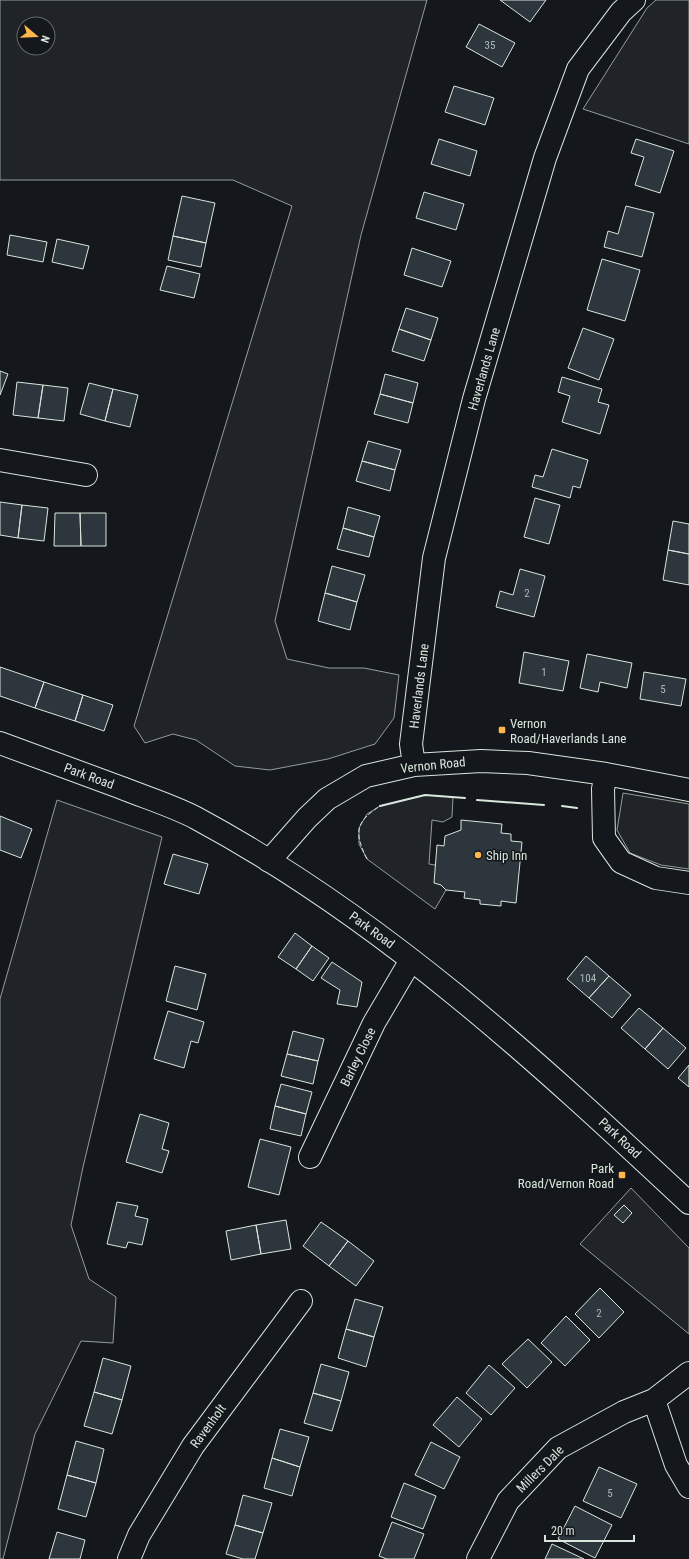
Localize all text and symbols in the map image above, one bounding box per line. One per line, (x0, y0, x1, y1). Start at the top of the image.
north arrow (16, 16, 56, 56)
text: N (38, 34, 52, 45)
house number: 35 (485, 39, 495, 52)
street label: Haverlands Lane (465, 326, 503, 412)
house number: 2 (524, 587, 530, 600)
street label: Haverlands Lane (406, 643, 432, 729)
house number: 1 (541, 666, 547, 679)
house number: 5 (660, 683, 666, 696)
place label: Vernon Road/Haverlands Lane (510, 716, 626, 746)
marker: Vernon Road/Haverlands Lane (497, 725, 507, 735)
street label: Vernon Road (400, 754, 466, 776)
street label: Park Road (62, 760, 116, 792)
place label: Ship Inn (486, 848, 527, 863)
marker: Ship Inn (473, 850, 483, 860)
street label: Park Road (346, 909, 398, 951)
house number: 104 (580, 972, 597, 985)
street label: Barley Close (337, 1025, 379, 1089)
street label: Park Road (596, 1115, 644, 1161)
place label: Park Road/Vernon Road (518, 1161, 614, 1191)
marker: Park Road/Vernon Road (617, 1170, 627, 1180)
house number: 2 (596, 1307, 602, 1320)
street label: Ravenholt (187, 1401, 229, 1451)
street label: Millers Dale (513, 1442, 567, 1496)
house number: 5 (607, 1487, 613, 1500)
scale bar (545, 1517, 634, 1543)
text: 20 m (551, 1524, 575, 1538)

